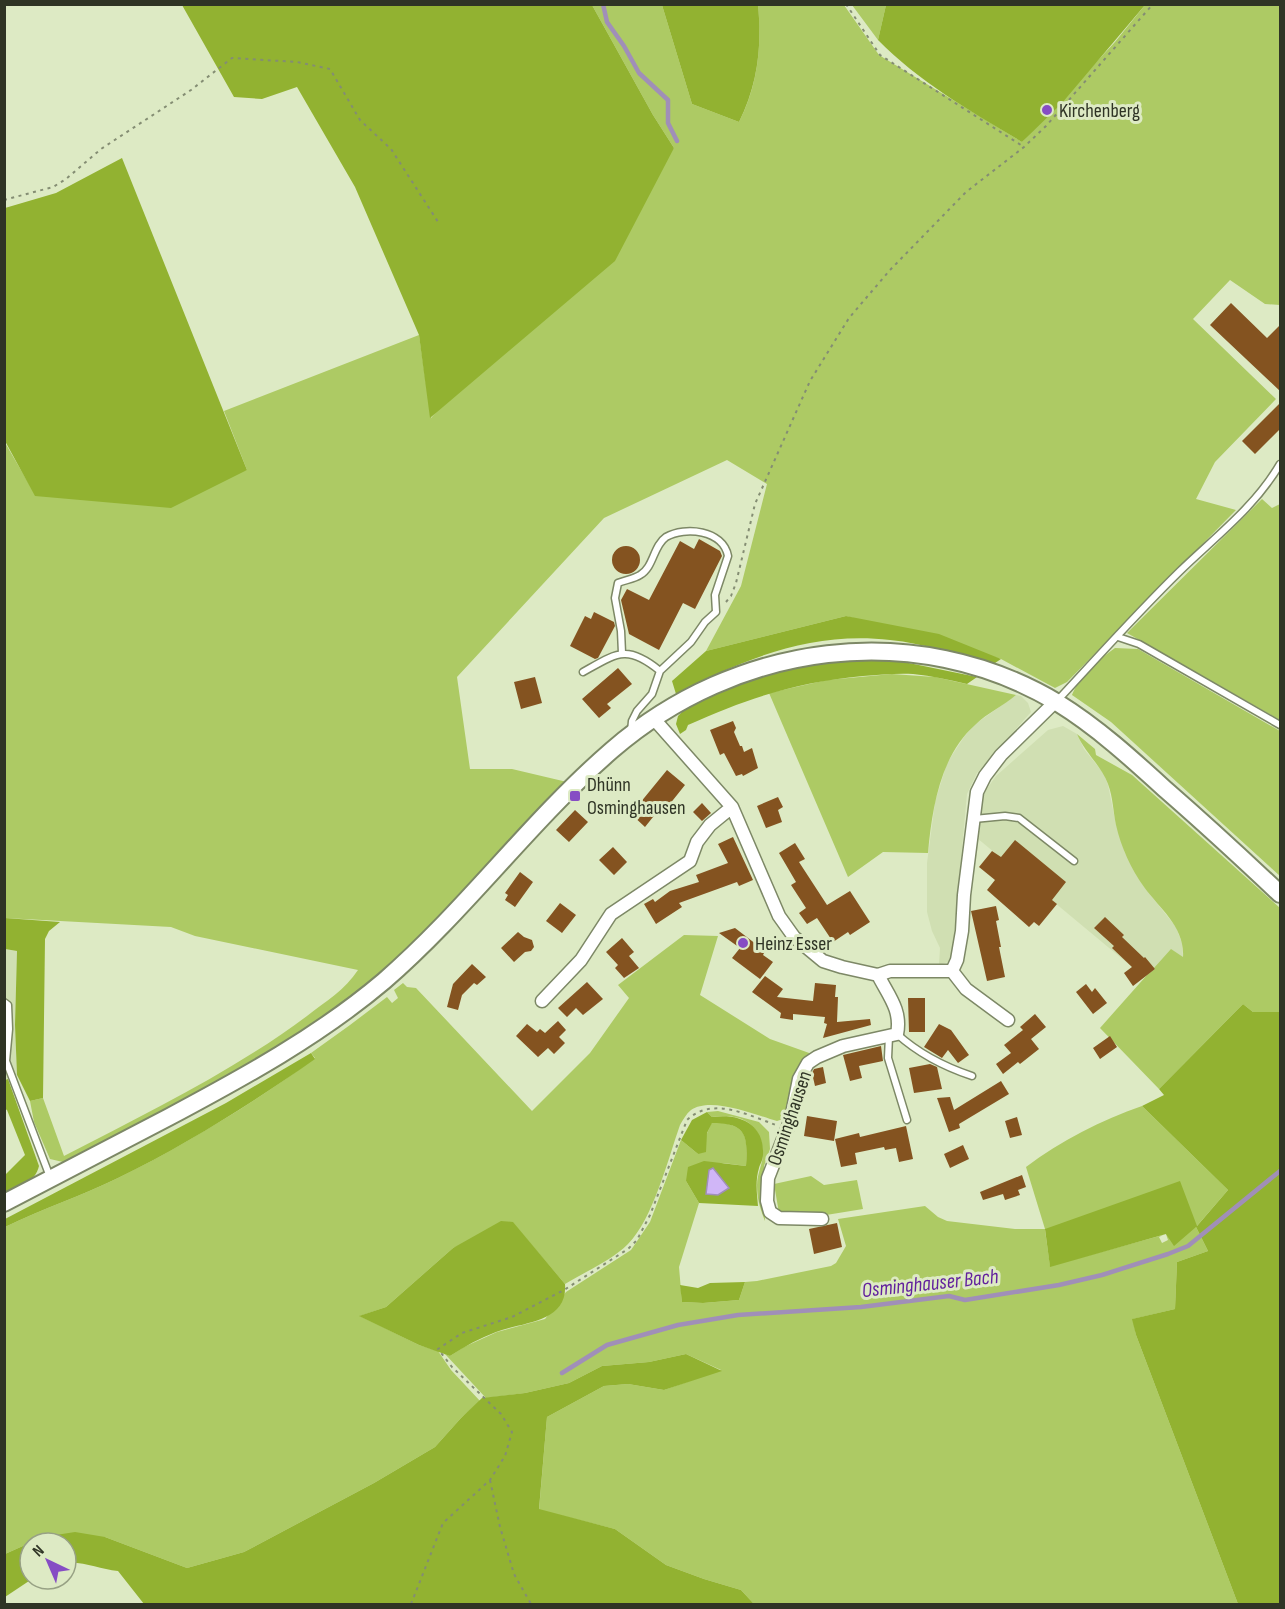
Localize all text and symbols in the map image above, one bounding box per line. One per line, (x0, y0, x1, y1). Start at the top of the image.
place label: Kirchenberg (1059, 99, 1140, 123)
marker: Kirchenberg (1040, 103, 1054, 117)
place label: Dhünn Osminghausen (587, 773, 686, 820)
marker: Dhünn Osminghausen (568, 789, 582, 803)
place label: Heinz Esser (755, 932, 832, 956)
marker: Heinz Esser (736, 936, 750, 950)
street label: Osminghausen (763, 1068, 817, 1169)
water label: Osminghauser Bach (860, 1264, 1000, 1303)
north arrow (18, 1531, 78, 1591)
text: N (29, 1541, 48, 1561)

